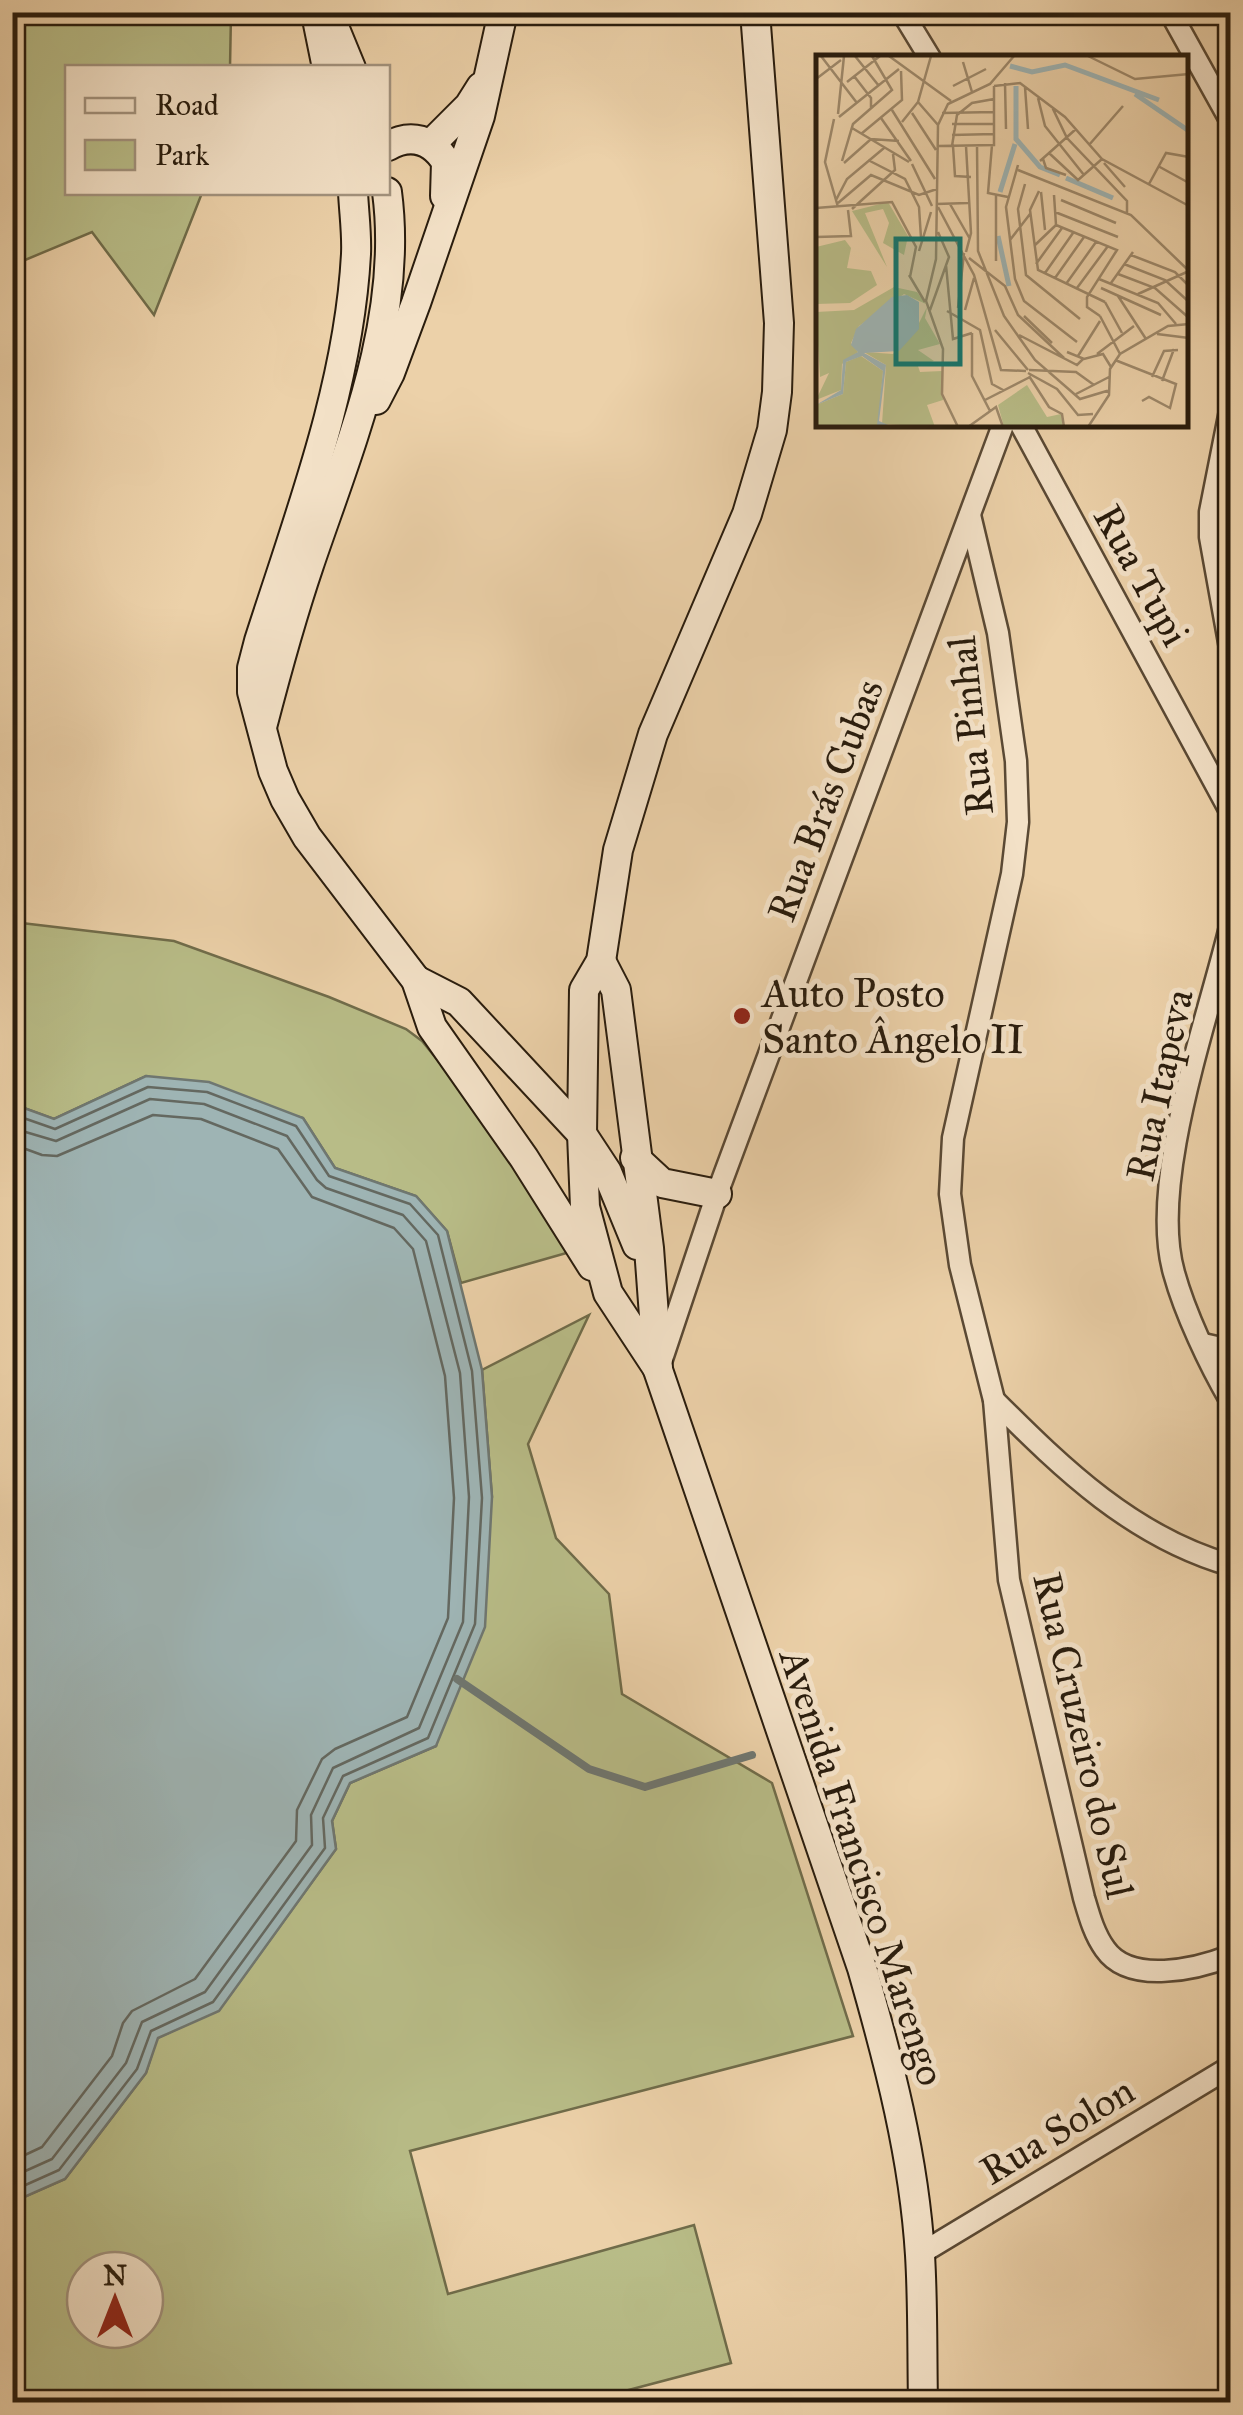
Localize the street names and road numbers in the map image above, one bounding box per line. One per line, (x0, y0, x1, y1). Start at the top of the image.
street label: Rua Tupi (1083, 496, 1200, 654)
street label: Rua Pinhal (937, 634, 1004, 818)
street label: Rua Brás Cubas (757, 672, 894, 928)
street label: Rua Itapeva (1115, 985, 1204, 1185)
street label: Rua Cruzeiro do Sul (1022, 1568, 1145, 1903)
street label: Avenida Francisco Marengo (768, 1641, 956, 2092)
street label: Rua Solon (971, 2065, 1143, 2195)

